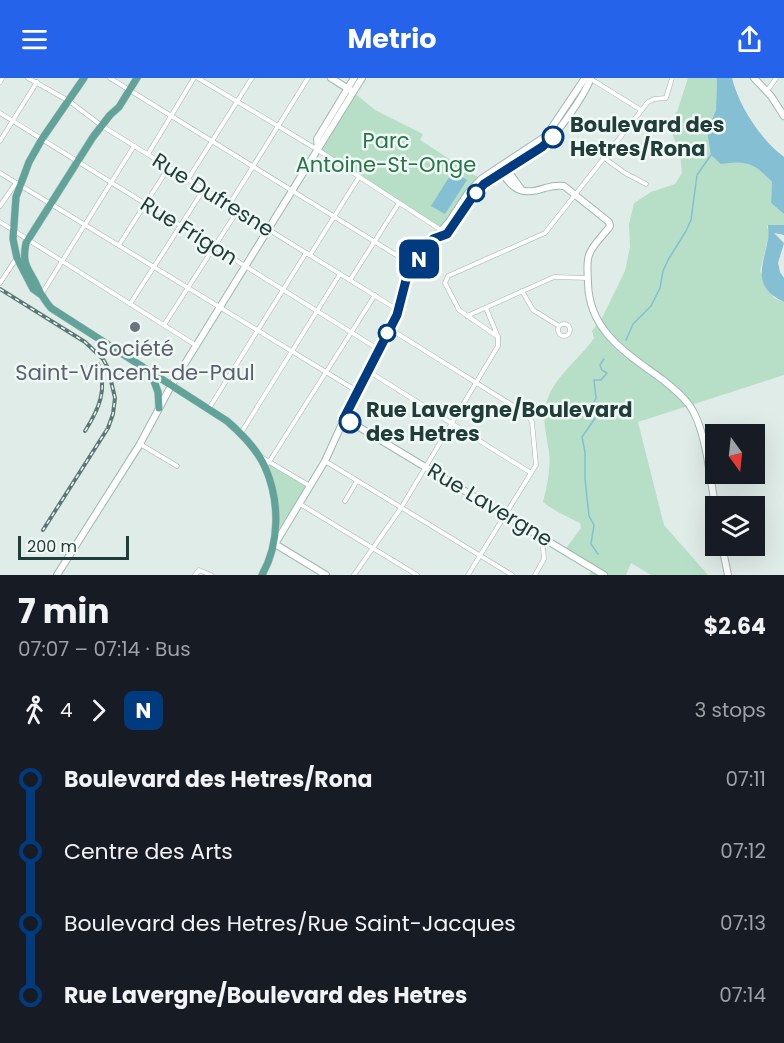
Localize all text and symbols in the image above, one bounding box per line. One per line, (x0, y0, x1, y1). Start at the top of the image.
text: Metrio (347, 20, 437, 57)
icon: menu (18, 23, 51, 56)
icon: share (733, 23, 766, 56)
place label: Boulevard des Hetres/Rona (570, 110, 725, 163)
park label: Parc Antoine-St-Onge (296, 126, 476, 179)
marker: Boulevard des Hetres/Rona (542, 126, 564, 148)
street label: Rue Dufresne (147, 146, 280, 244)
unlabelled marker (467, 184, 485, 202)
street label: Rue Frigon (135, 189, 243, 272)
line badge: N (400, 240, 438, 279)
text: N (411, 245, 427, 274)
marker: Société Saint-Vincent-de-Paul (128, 320, 142, 334)
unlabelled marker (378, 324, 396, 342)
place label: Société Saint-Vincent-de-Paul (15, 334, 255, 387)
place label: Rue Lavergne/Boulevard des Hetres (366, 395, 633, 448)
marker: Rue Lavergne/Boulevard des Hetres (339, 411, 361, 433)
north arrow (705, 424, 765, 484)
map controls (705, 424, 765, 556)
street label: Rue Lavergne (422, 456, 558, 553)
button: layers (705, 496, 765, 556)
scale bar (18, 533, 129, 561)
text: 200 m (27, 535, 77, 558)
text: 7 min (18, 588, 110, 635)
text: $2.64 (704, 611, 766, 642)
text: 07:07 – 07:14 · Bus (18, 635, 191, 663)
icon: walk (18, 694, 51, 727)
icon: forward (82, 694, 115, 727)
text: 4 (60, 696, 73, 724)
text: N (136, 696, 151, 725)
text: 3 stops (694, 696, 766, 724)
text: Boulevard des Hetres/Rona (64, 764, 372, 795)
text: 07:11 (725, 765, 766, 793)
text: Centre des Arts (64, 836, 233, 867)
text: 07:12 (720, 837, 766, 865)
text: Boulevard des Hetres/Rue Saint-Jacques (64, 908, 516, 939)
text: 07:13 (720, 909, 766, 937)
text: Rue Lavergne/Boulevard des Hetres (64, 980, 467, 1011)
text: 07:14 (719, 981, 766, 1009)

